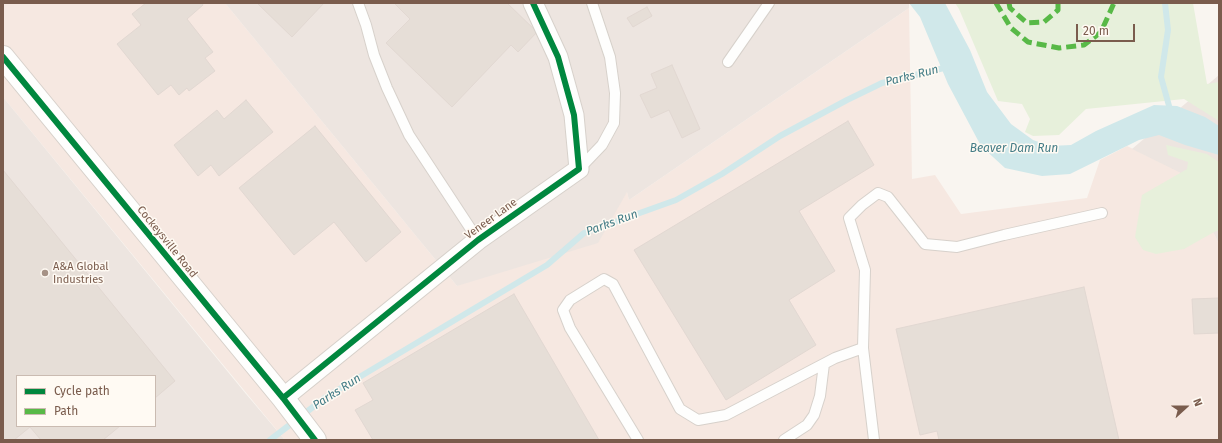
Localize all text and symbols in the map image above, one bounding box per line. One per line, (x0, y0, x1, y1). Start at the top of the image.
scale bar (1078, 16, 1137, 42)
text: 20 m (1083, 24, 1109, 38)
water label: Parks Run (884, 62, 940, 90)
water label: Beaver Dam Run (970, 142, 1058, 156)
street label: Veneer Lane (462, 196, 520, 242)
street label: Cockeysville Road (134, 203, 200, 281)
water label: Parks Run (584, 207, 640, 239)
place label: A&A Global Industries (53, 260, 109, 286)
marker: A&A Global Industries (40, 268, 50, 278)
water label: Parks Run (310, 371, 364, 413)
legend (16, 375, 156, 427)
text: Cycle path (54, 384, 110, 398)
north arrow (1166, 387, 1206, 427)
text: N (1190, 397, 1205, 408)
text: Path (54, 404, 78, 418)

